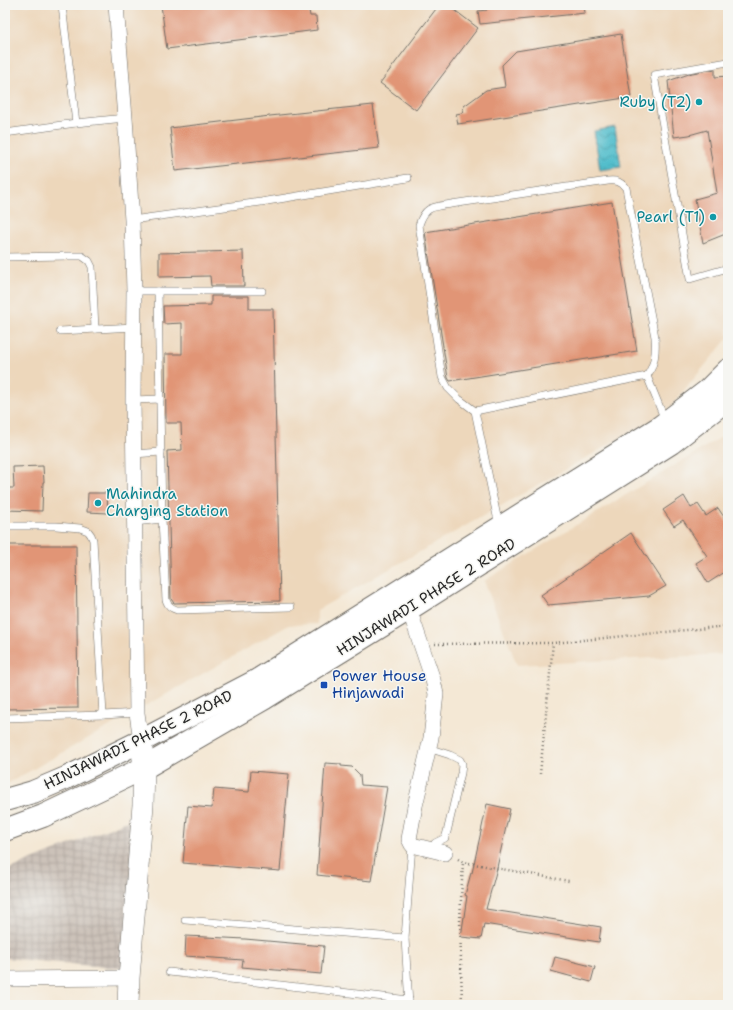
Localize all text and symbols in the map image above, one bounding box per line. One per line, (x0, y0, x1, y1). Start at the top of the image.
place label: Ruby (T2) (619, 92, 691, 112)
marker: Ruby (T2) (694, 97, 704, 107)
place label: Pearl (T1) (637, 207, 705, 227)
marker: Pearl (T1) (708, 212, 718, 222)
place label: Mahindra Charging Station (106, 484, 228, 521)
marker: Mahindra Charging Station (93, 498, 103, 508)
street label: HINJAWADI PHASE 2 ROAD (333, 533, 520, 661)
place label: Power House Hinjawadi (332, 666, 427, 703)
marker: Power House Hinjawadi (319, 680, 329, 690)
street label: HINJAWADI PHASE 2 ROAD (40, 685, 236, 795)

